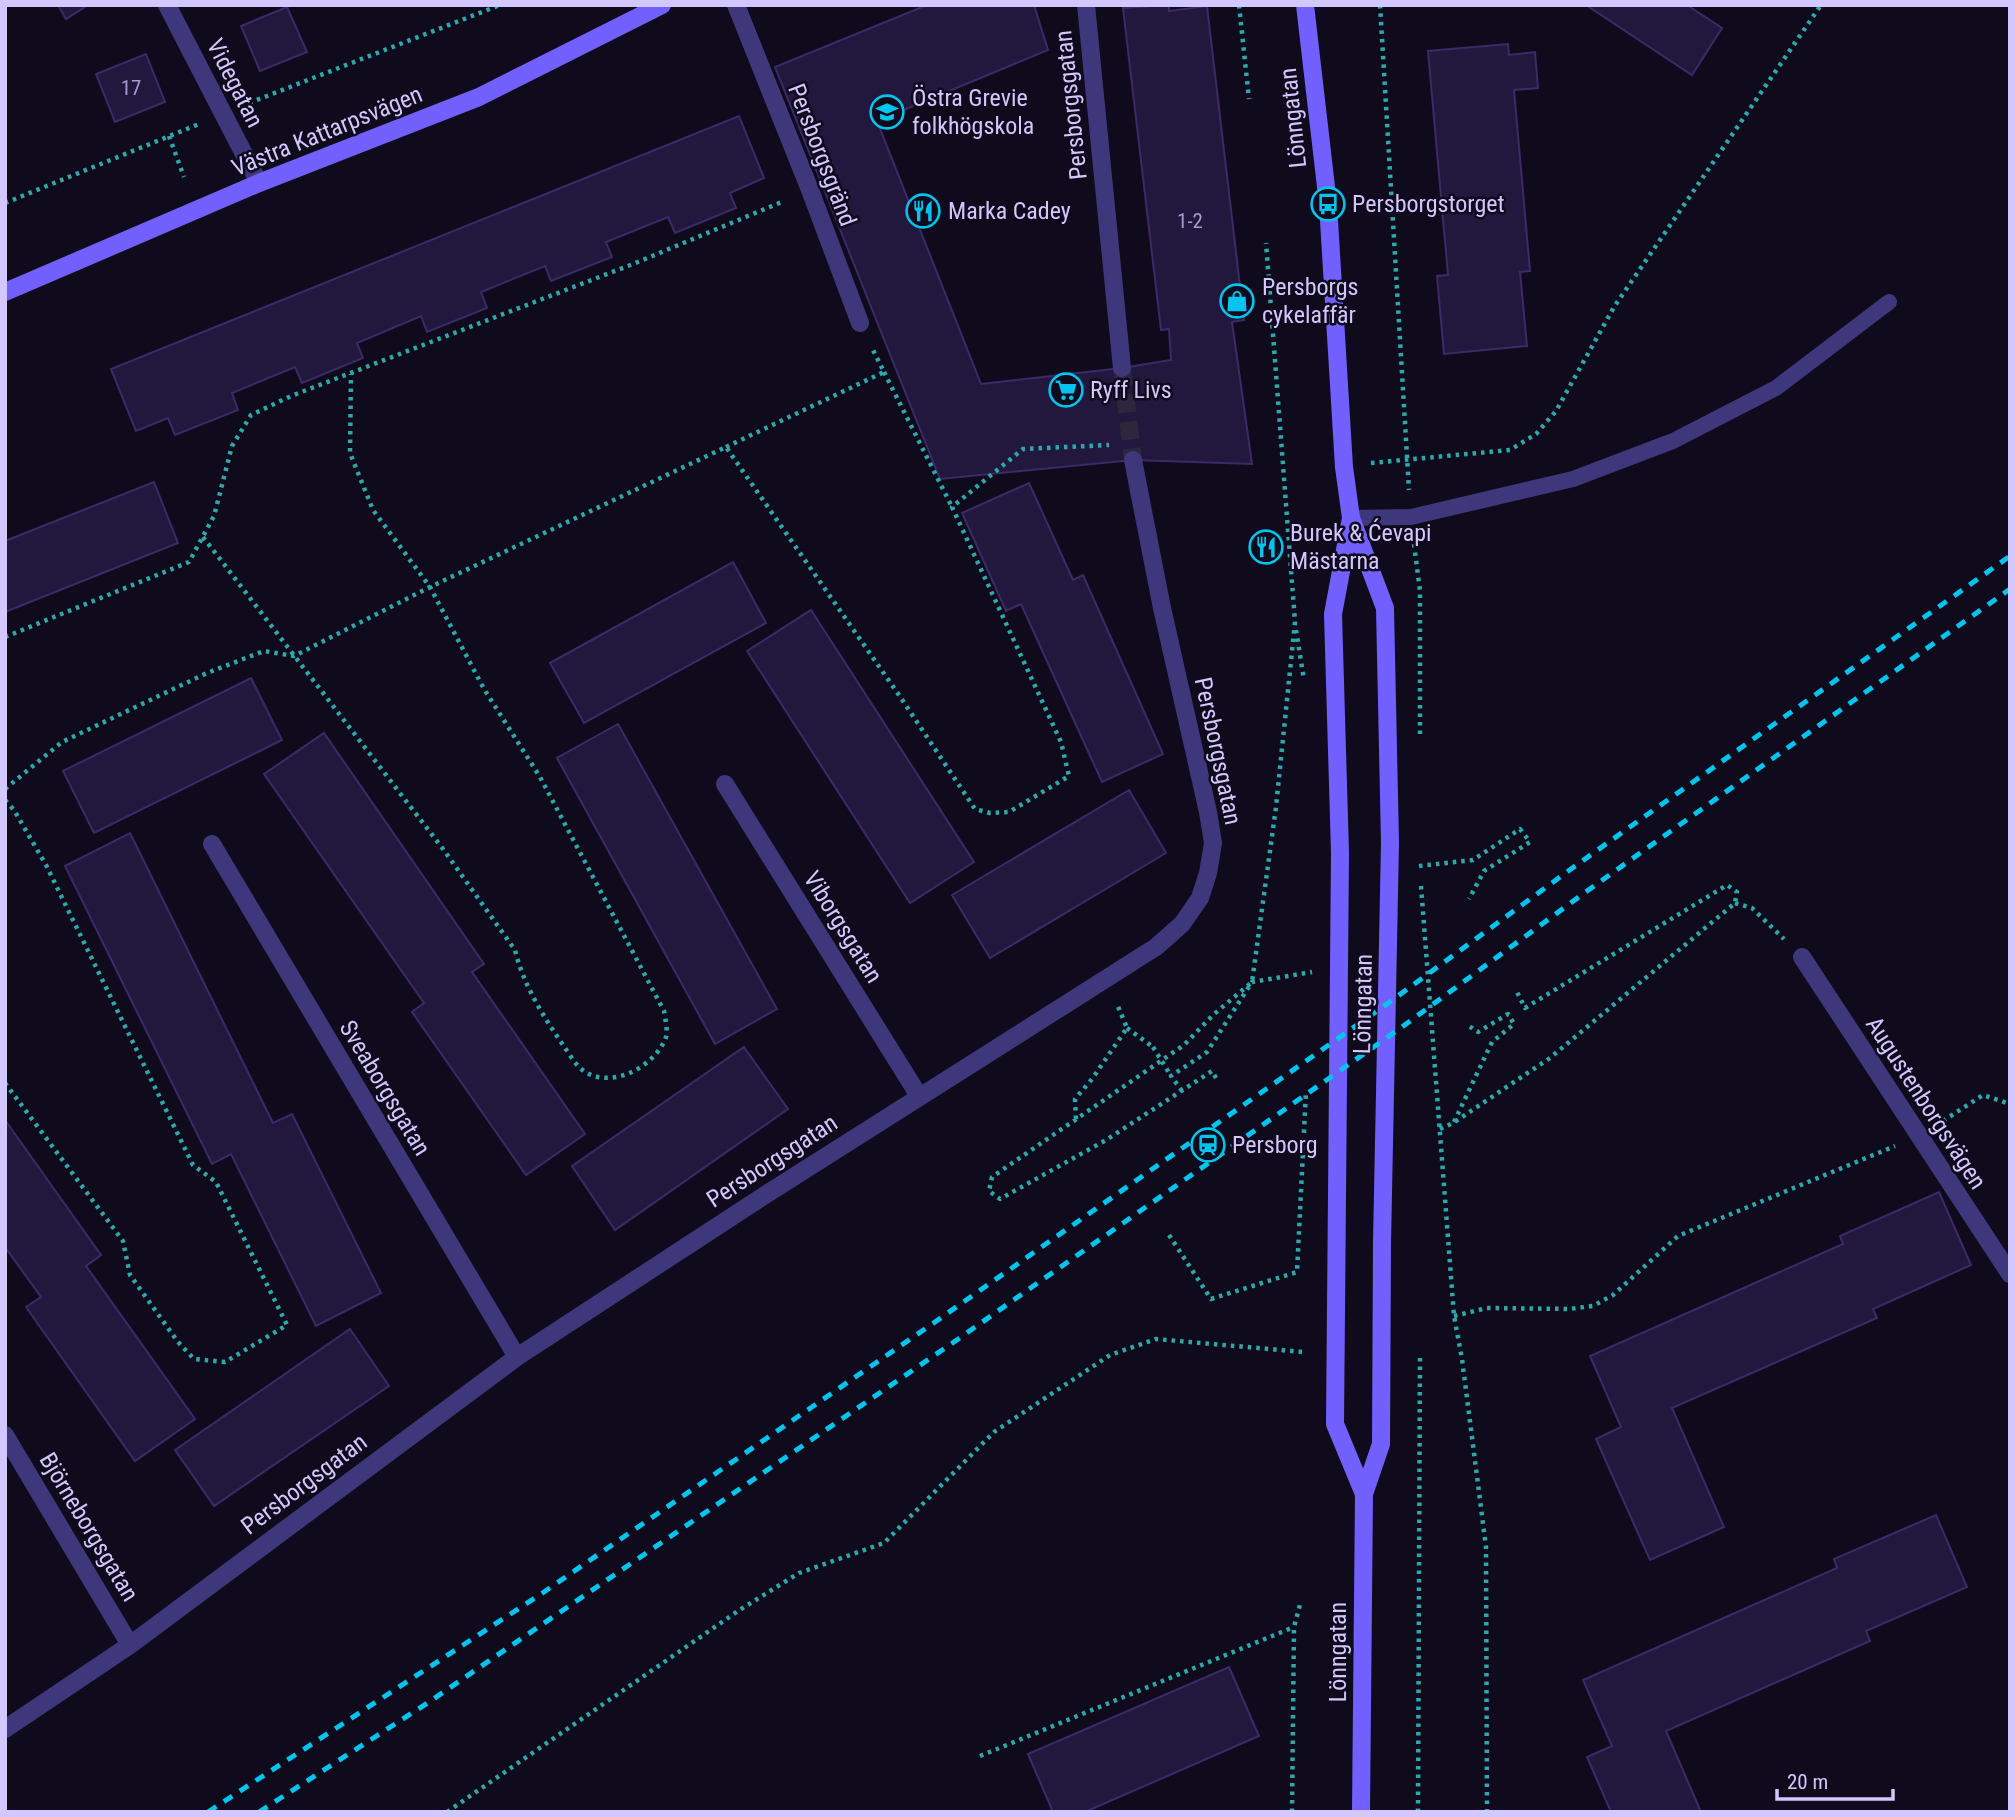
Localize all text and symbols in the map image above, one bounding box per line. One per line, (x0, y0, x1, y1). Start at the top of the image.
street label: Persborgsgatan (1049, 29, 1093, 181)
street label: Videgatan (201, 34, 269, 132)
street label: Lönngatan (1274, 67, 1312, 169)
house number: 17 (121, 76, 141, 100)
street label: Västra Kattarpsvägen (228, 80, 426, 182)
street label: Persborgsgränd (782, 80, 862, 230)
place label: Östra Grevie folkhögskola (912, 84, 1034, 140)
school or university icon: Östra Grevie folkhögskola (868, 93, 906, 131)
bus stop icon: Persborgstorget (1309, 185, 1347, 223)
place label: Persborgstorget (1352, 190, 1505, 218)
restaurant icon: Marka Cadey (904, 192, 942, 230)
place label: Marka Cadey (948, 197, 1071, 225)
house number: 1-2 (1177, 209, 1203, 233)
place label: Persborgs cykelaffär (1262, 273, 1358, 329)
shop icon: Persborgs cykelaffär (1218, 282, 1256, 320)
supermarket icon: Ryff Livs (1047, 371, 1085, 409)
place label: Ryff Livs (1090, 376, 1172, 404)
place label: Burek & Ćevapi Mästarna (1290, 518, 1432, 575)
restaurant icon: Burek & Ćevapi Mästarna (1247, 528, 1285, 566)
street label: Persborgsgatan (1189, 675, 1247, 827)
street label: Viborgsgatan (798, 866, 888, 988)
street label: Lönngatan (1348, 954, 1378, 1054)
street label: Augustenborgsvägen (1860, 1012, 1992, 1194)
street label: Sveaborgsgatan (334, 1015, 436, 1161)
street label: Persborgsgatan (701, 1108, 843, 1214)
station icon: Persborg (1189, 1126, 1227, 1164)
place label: Persborg (1232, 1131, 1317, 1159)
street label: Persborgsgatan (236, 1428, 372, 1540)
street label: Björneborgsgatan (34, 1448, 144, 1606)
street label: Lönngatan (1324, 1602, 1352, 1702)
scale bar (1777, 1758, 1892, 1802)
text: 20 m (1787, 1770, 1828, 1794)

